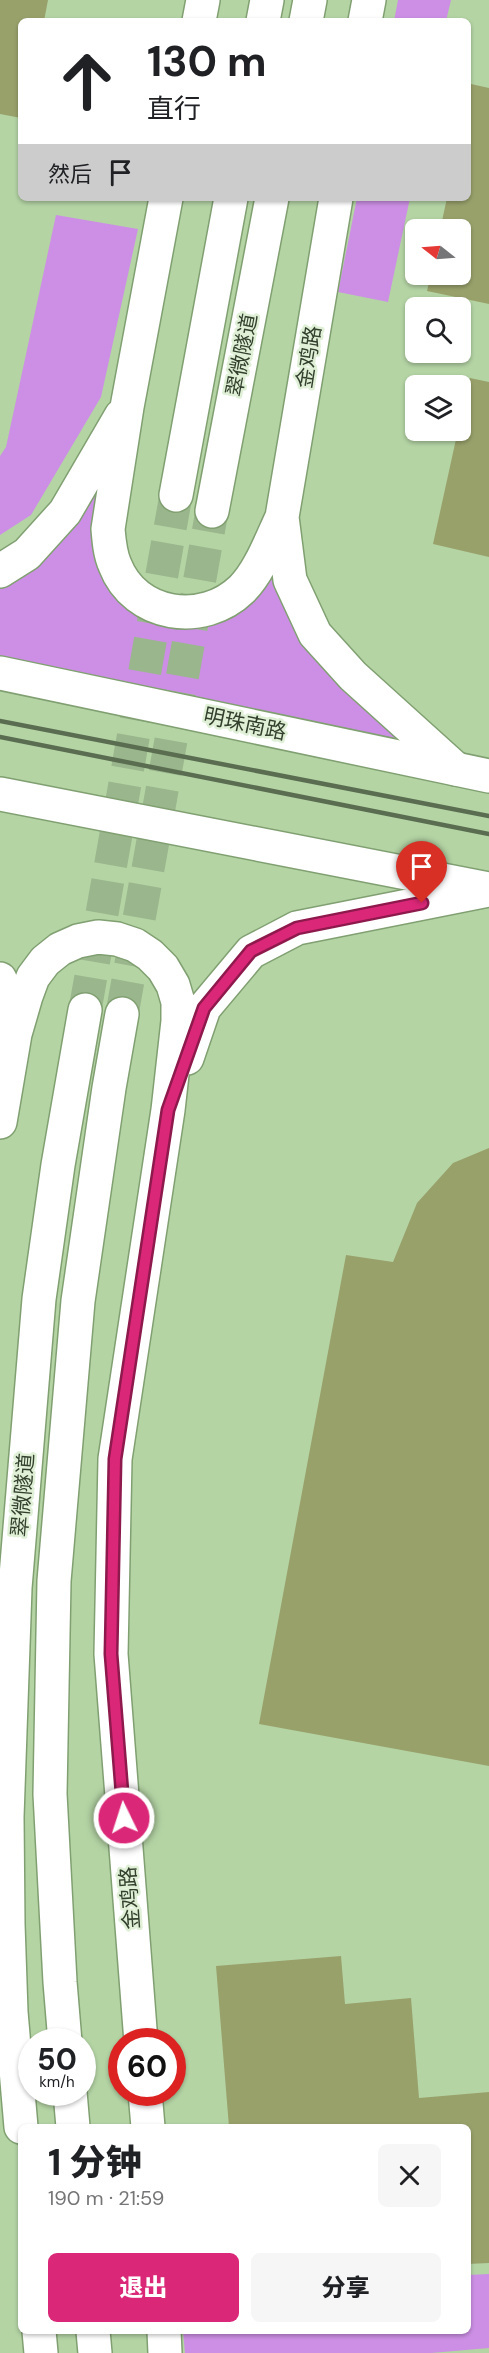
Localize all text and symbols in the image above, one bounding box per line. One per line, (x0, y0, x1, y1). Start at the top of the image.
text: 130 m (147, 34, 267, 89)
icon: ahead (48, 42, 126, 120)
text: 直行 (147, 91, 201, 126)
icon: arrive (104, 156, 137, 189)
text: 然后 (48, 160, 92, 189)
north arrow (405, 219, 471, 285)
map controls (405, 219, 471, 441)
button: search (405, 297, 471, 363)
street label: 翠微隧道 (220, 311, 264, 399)
street label: 金鸡路 (290, 324, 328, 390)
button: layers (405, 375, 471, 441)
street label: 明珠南路 (201, 702, 289, 746)
pin (396, 841, 447, 903)
icon: arrive (405, 850, 438, 883)
street label: 翠微隧道 (5, 1452, 41, 1538)
position arrow (92, 1786, 156, 1850)
street label: 金鸡路 (114, 1866, 146, 1930)
speed limit sign: 60 (108, 2028, 186, 2106)
text: 50 (37, 2040, 77, 2079)
text: km/h (39, 2072, 75, 2092)
text: 1 分钟 (48, 2139, 142, 2186)
button: close (378, 2144, 441, 2207)
text: 190 m · 21:59 (48, 2185, 164, 2211)
button: 退出 (48, 2253, 239, 2322)
button: 分享 (251, 2253, 441, 2322)

